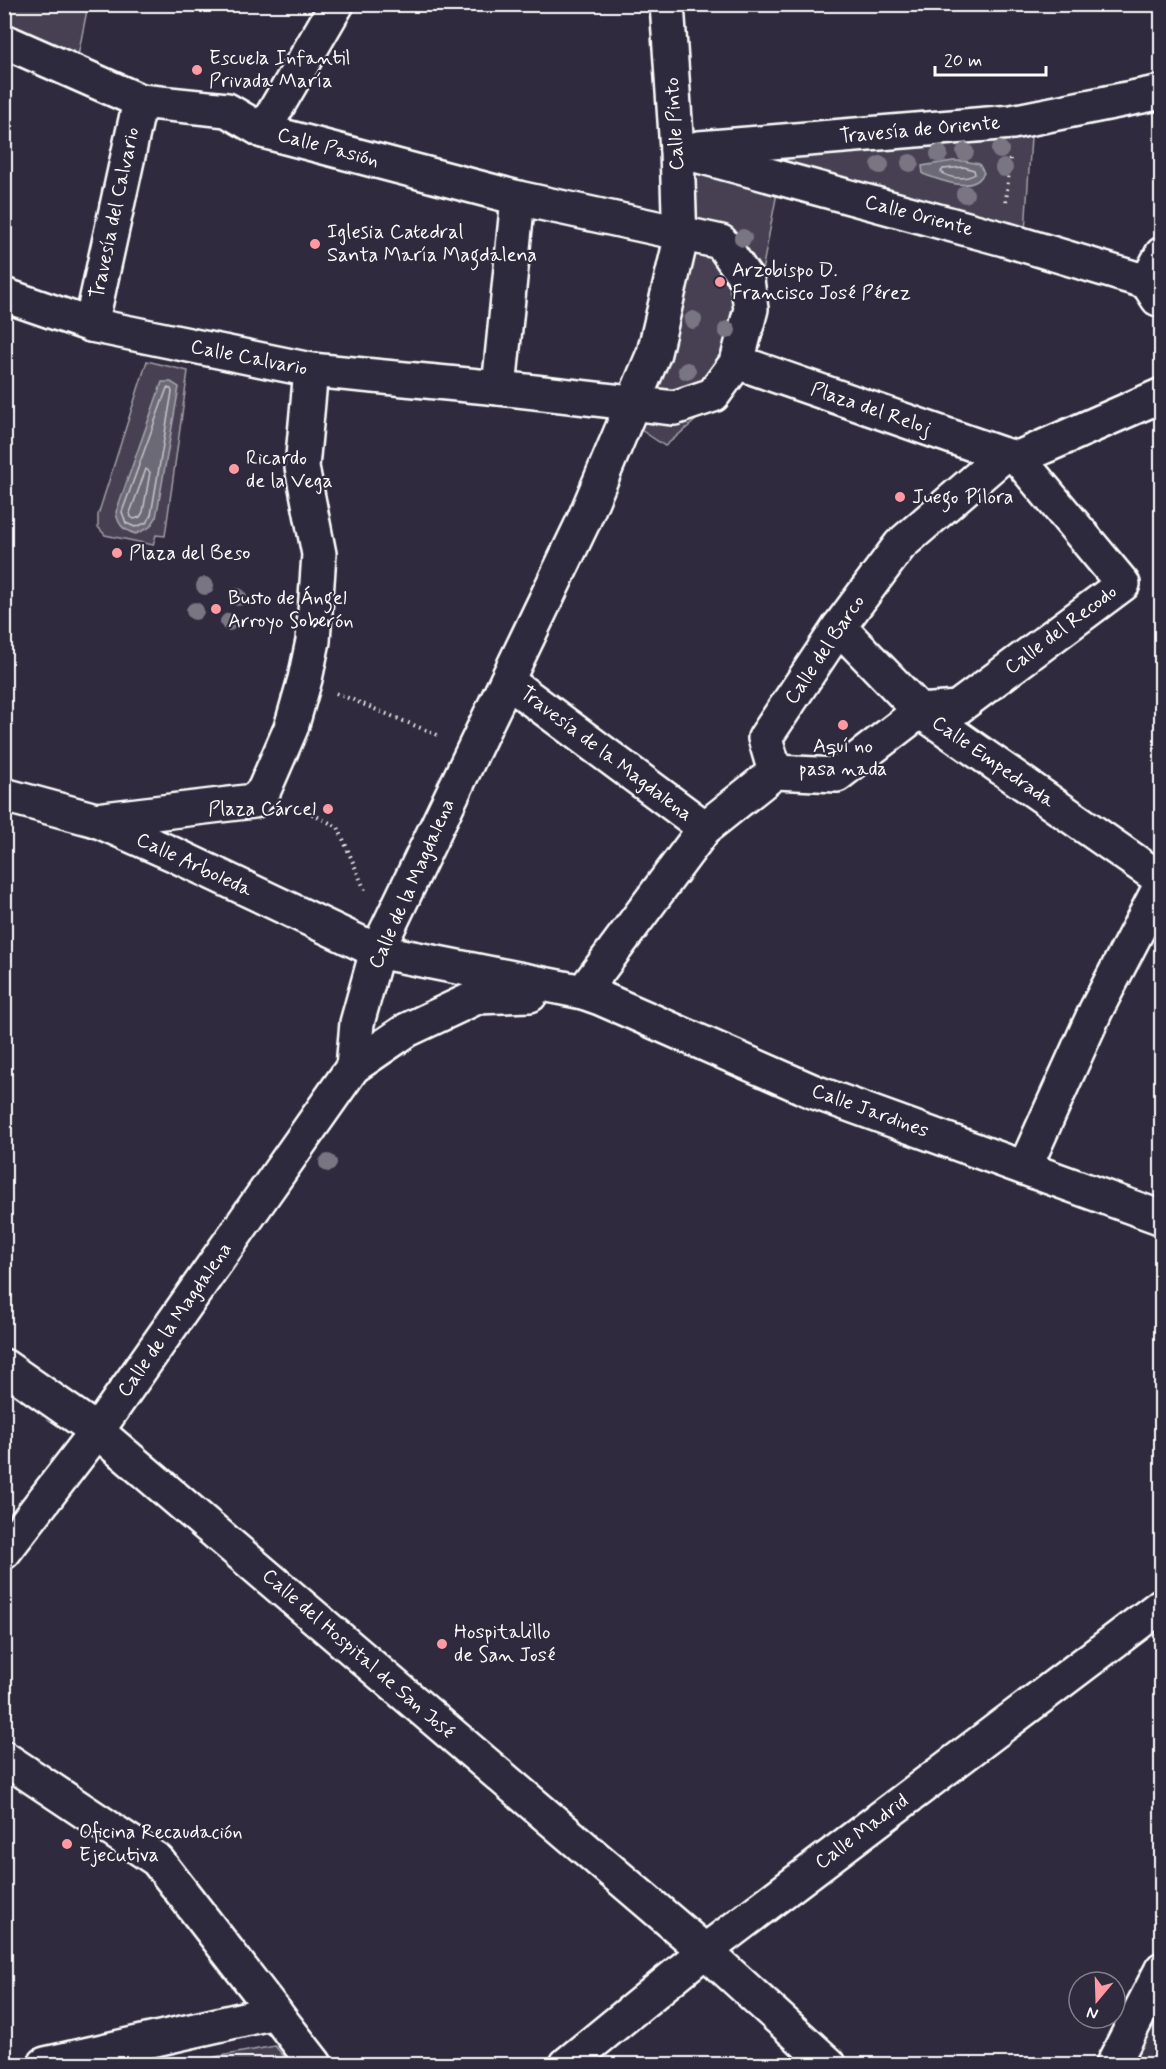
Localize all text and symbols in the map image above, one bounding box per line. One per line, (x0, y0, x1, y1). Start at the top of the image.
scale bar (935, 39, 1046, 77)
place label: Escuela Infantil Privada María (209, 45, 350, 95)
text: 20 m (944, 49, 982, 73)
marker: Escuela Infantil Privada María (190, 63, 204, 77)
street label: Calle Pinto (659, 77, 691, 171)
street label: Travesía de Oriente (838, 110, 1002, 150)
street label: Calle Pasión (274, 121, 382, 175)
street label: Travesía del Calvario (84, 125, 146, 301)
street label: Calle Oriente (862, 189, 976, 243)
place label: Iglesia Catedral Santa María Magdalena (327, 219, 537, 271)
marker: Iglesia Catedral Santa María Magdalena (308, 237, 322, 251)
place label: Arzobispo D. Francisco José Pérez (732, 257, 911, 307)
marker: Arzobispo D. Francisco José Pérez (713, 275, 727, 289)
street label: Calle Calvario (188, 333, 310, 383)
street label: Plaza del Reloj (807, 376, 935, 442)
place label: Ricardo de la Vega (246, 445, 333, 495)
marker: Ricardo de la Vega (227, 462, 241, 476)
place label: Juego Pílora (912, 484, 1013, 513)
marker: Juego Pílora (893, 490, 907, 504)
place label: Plaza del Beso (129, 540, 250, 567)
marker: Plaza del Beso (110, 546, 124, 560)
street label: Calle del Recodo (999, 579, 1123, 681)
place label: Busto de Ángel Arroyo Soberón (228, 585, 354, 635)
street label: Calle del Barco (778, 590, 872, 710)
marker: Busto de Ángel Arroyo Soberón (209, 602, 223, 616)
street label: Travesía de la Magdalena (514, 680, 698, 828)
street label: Calle Empedrada (926, 709, 1061, 815)
marker: Aquí no pasa nada (836, 718, 850, 732)
place label: Aquí no pasa nada (799, 733, 887, 783)
street label: Calle de la Magdalena (362, 795, 462, 973)
place label: Plaza Cárcel (208, 796, 316, 823)
marker: Plaza Cárcel (321, 802, 335, 816)
street label: Calle Arboleda (132, 826, 257, 904)
street label: Calle Jardines (808, 1077, 932, 1145)
street label: Calle de la Magdalena (111, 1237, 239, 1403)
street label: Calle del Hospital de San José (256, 1563, 460, 1745)
place label: Hospitalillo de San José (454, 1619, 556, 1669)
marker: Hospitalillo de San José (435, 1637, 449, 1651)
street label: Calle Madrid (810, 1788, 914, 1876)
place label: Oficina Recaudación Ejecutiva (79, 1819, 243, 1869)
marker: Oficina Recaudación Ejecutiva (60, 1837, 74, 1851)
north arrow (1067, 1970, 1127, 2030)
text: N (1084, 2001, 1101, 2024)

